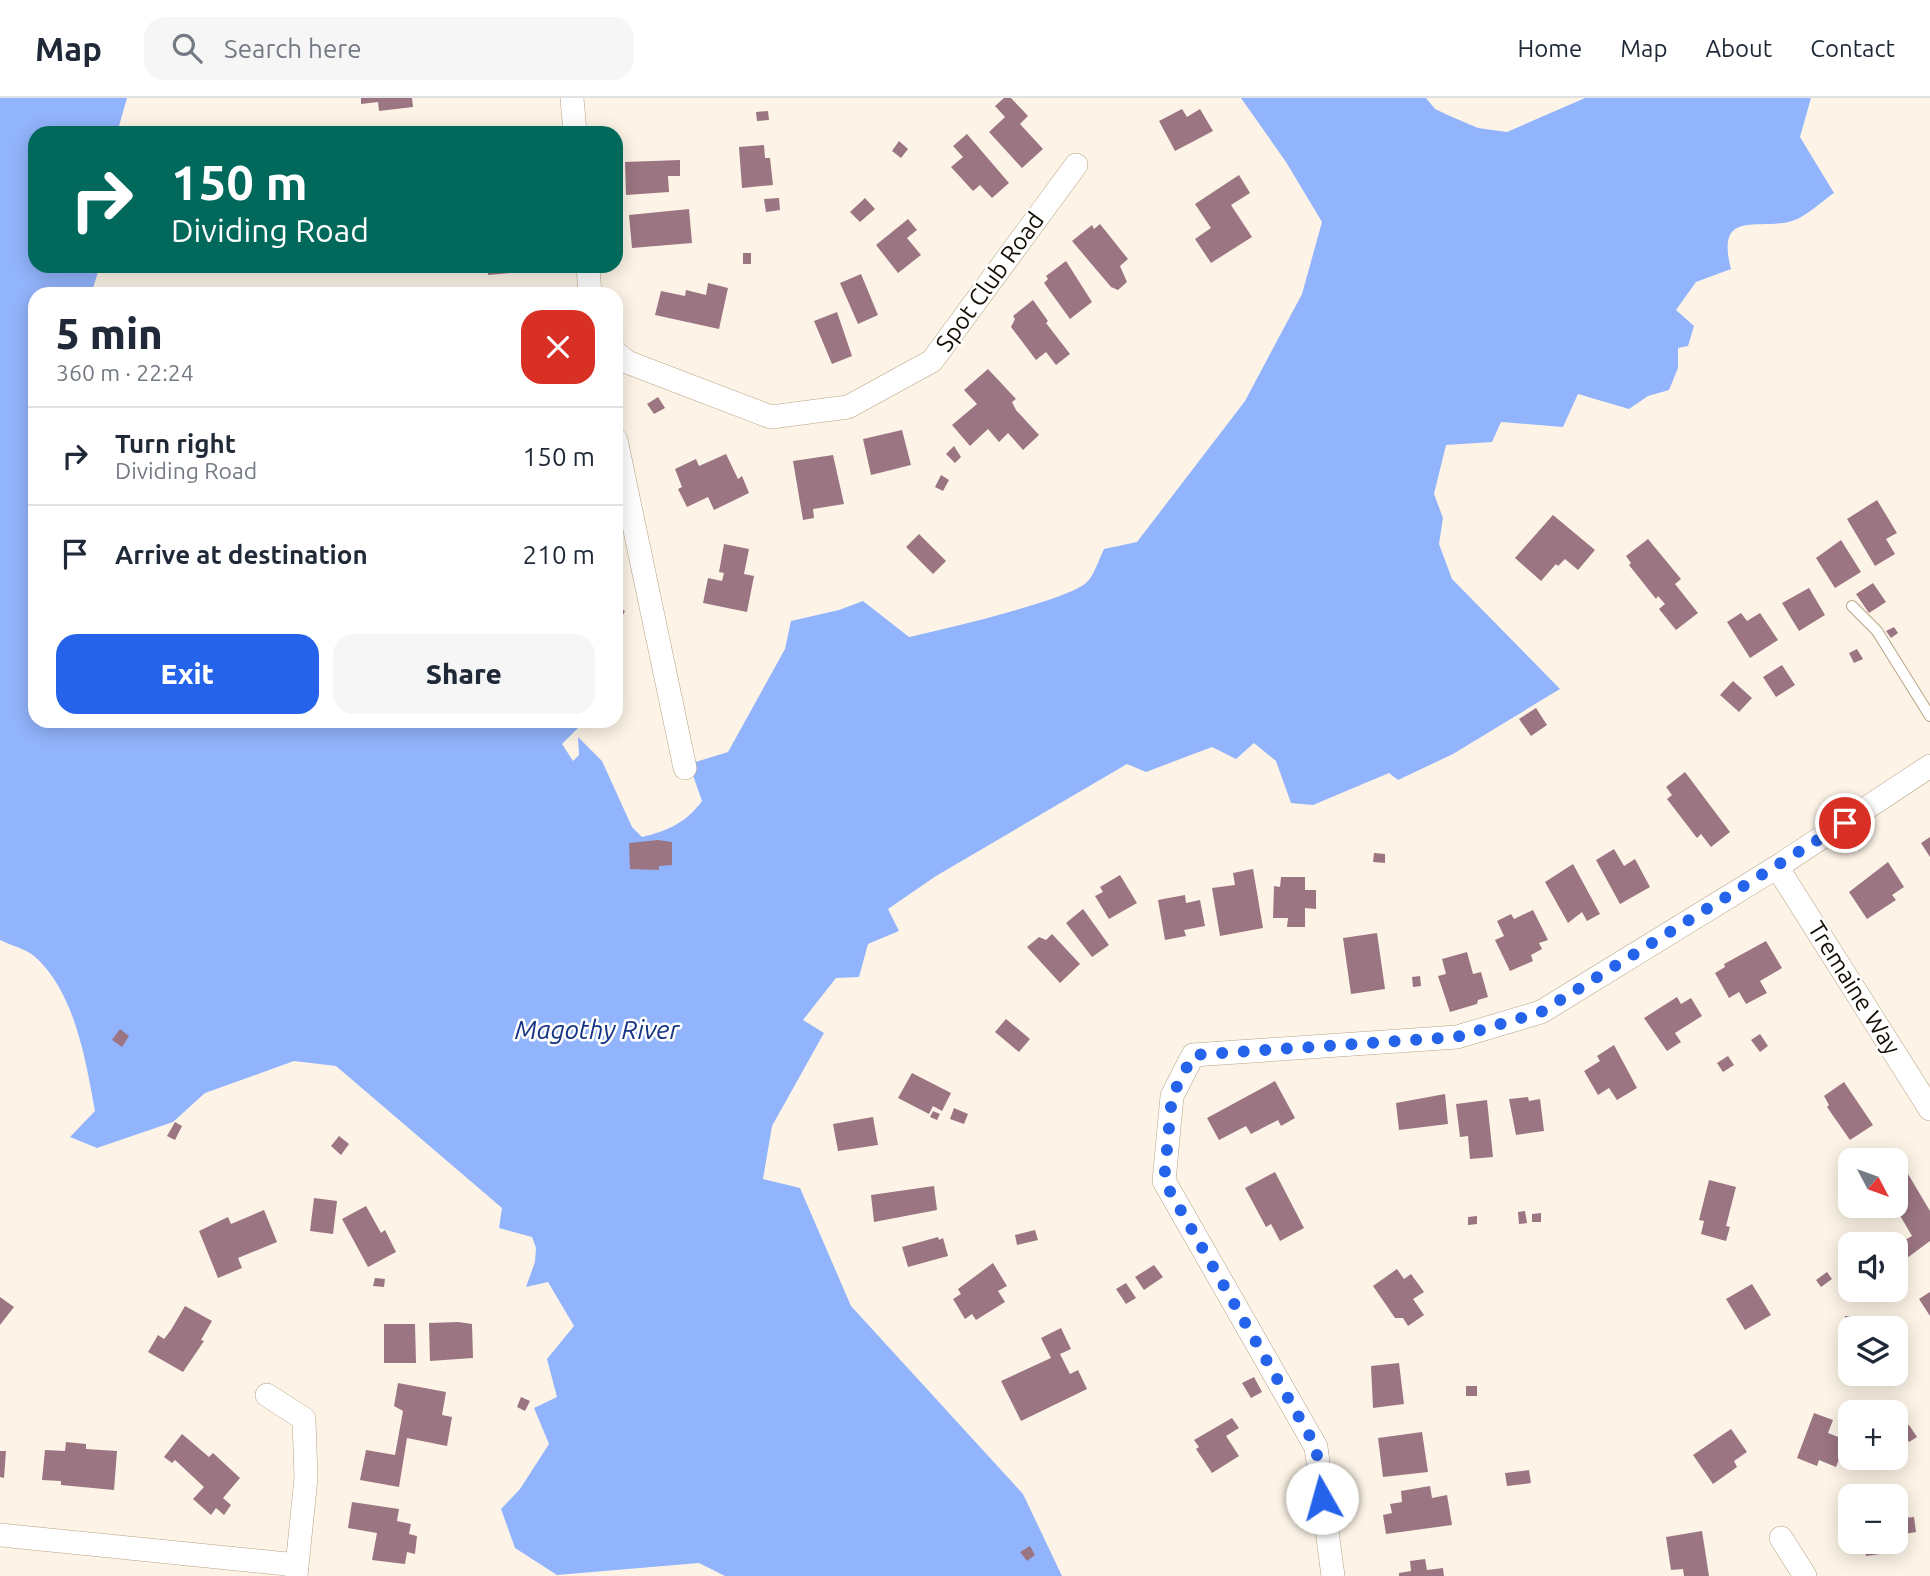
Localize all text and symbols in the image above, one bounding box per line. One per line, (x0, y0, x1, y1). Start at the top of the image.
search box (144, 17, 634, 80)
icon: search (168, 29, 206, 67)
text: Map (35, 30, 102, 67)
text: Search here (224, 34, 362, 63)
text: Home (1517, 35, 1582, 62)
text: Map (1620, 35, 1667, 62)
text: About (1705, 35, 1772, 62)
text: Contact (1810, 35, 1895, 62)
icon: right (56, 154, 147, 245)
text: 150 m (171, 154, 308, 209)
street label: Spot Club Road (930, 207, 1049, 356)
text: Dividing Road (171, 212, 369, 248)
text: 5 min (56, 310, 163, 357)
button: close (521, 310, 595, 384)
text: 360 m · 22:24 (56, 360, 194, 385)
text: Turn right (115, 429, 236, 458)
icon: right (56, 437, 94, 475)
text: 150 m (523, 442, 595, 471)
text: Dividing Road (115, 458, 257, 483)
icon: arrive (56, 535, 94, 573)
text: Arrive at destination (115, 540, 368, 569)
text: 210 m (523, 540, 595, 569)
button: Exit (56, 634, 319, 714)
button: Share (333, 634, 595, 714)
pin (1815, 793, 1875, 853)
icon: arrive (1826, 804, 1864, 842)
street label: Tremaine Way (1803, 916, 1906, 1060)
water label: Magothy River (515, 1015, 680, 1044)
north arrow (1838, 1148, 1908, 1218)
map controls (1838, 1148, 1908, 1554)
button: sound (1838, 1232, 1908, 1302)
button: layers (1838, 1316, 1908, 1386)
button: + (1838, 1400, 1908, 1470)
position arrow (1285, 1461, 1359, 1535)
button: − (1838, 1484, 1908, 1554)

